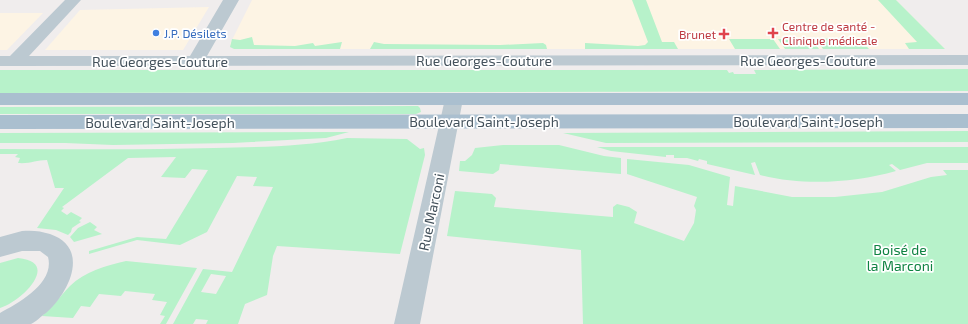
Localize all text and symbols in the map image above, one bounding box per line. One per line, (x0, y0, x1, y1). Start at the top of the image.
place label: Centre de santé - Clinique médicale (782, 19, 877, 47)
place label: J.P. Désilets (164, 26, 227, 40)
place label: Brunet (679, 27, 716, 41)
marker: Centre de santé - Clinique médicale (767, 27, 779, 39)
marker: J.P. Désilets (151, 28, 161, 38)
marker: Brunet (719, 29, 729, 39)
street label: Rue Georges-Couture (416, 52, 552, 69)
street label: Rue Georges-Couture (740, 52, 876, 69)
street label: Rue Georges-Couture (92, 53, 228, 70)
street label: Boulevard Saint-Joseph (409, 113, 559, 130)
street label: Boulevard Saint-Joseph (733, 113, 883, 130)
street label: Boulevard Saint-Joseph (85, 114, 235, 131)
street label: Rue Marconi (414, 172, 448, 252)
park label: Boisé de la Marconi (867, 241, 933, 274)

